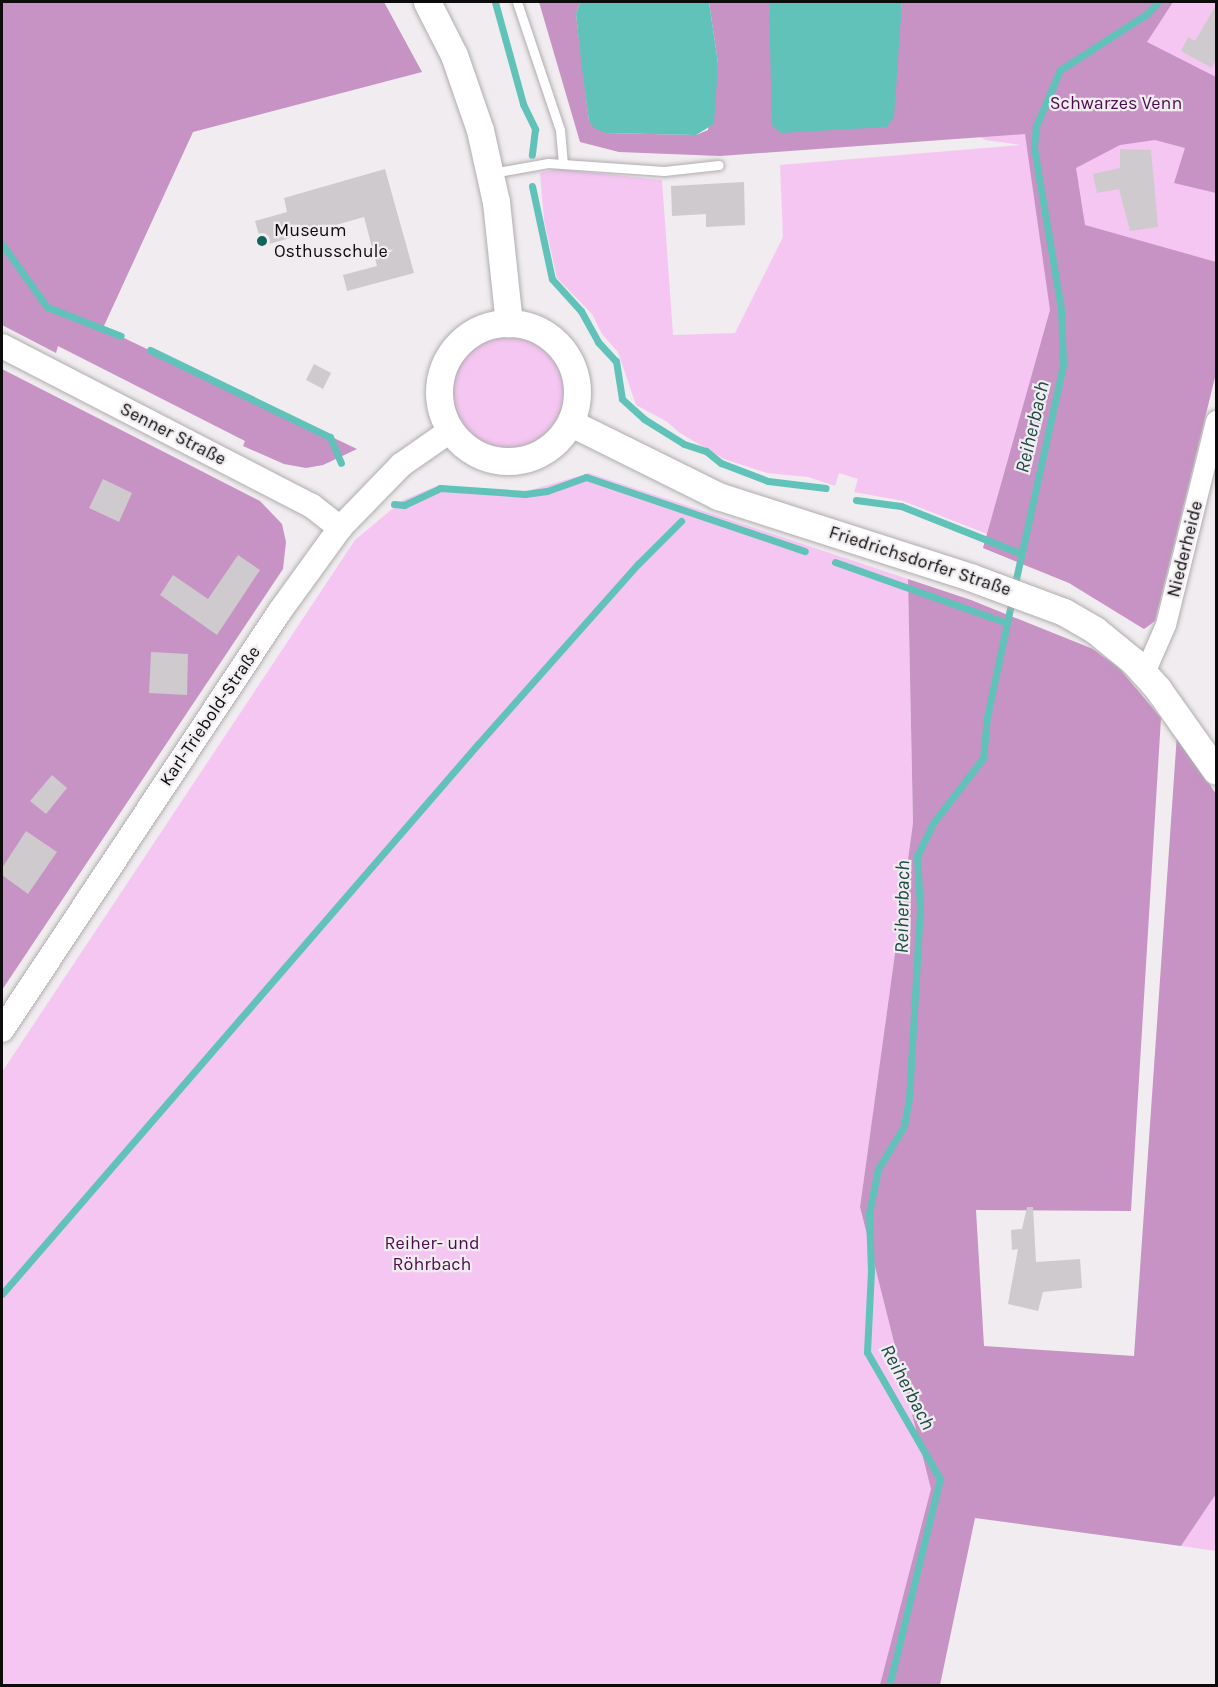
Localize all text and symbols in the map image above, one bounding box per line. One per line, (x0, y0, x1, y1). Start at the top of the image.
park label: Schwarzes Venn (1050, 92, 1182, 114)
place label: Museum Osthusschule (274, 220, 388, 262)
marker: Museum Osthusschule (255, 234, 269, 248)
water label: Reiherbach (1010, 379, 1054, 475)
street label: Senner Straße (116, 398, 230, 470)
street label: Niederheide (1163, 498, 1207, 600)
street label: Friedrichsdorfer Straße (826, 521, 1014, 601)
street label: Karl-Triebold-Straße (155, 642, 265, 790)
water label: Reiherbach (889, 860, 915, 954)
park label: Reiher- und Röhrbach (384, 1233, 480, 1276)
water label: Reiherbach (875, 1340, 941, 1434)

